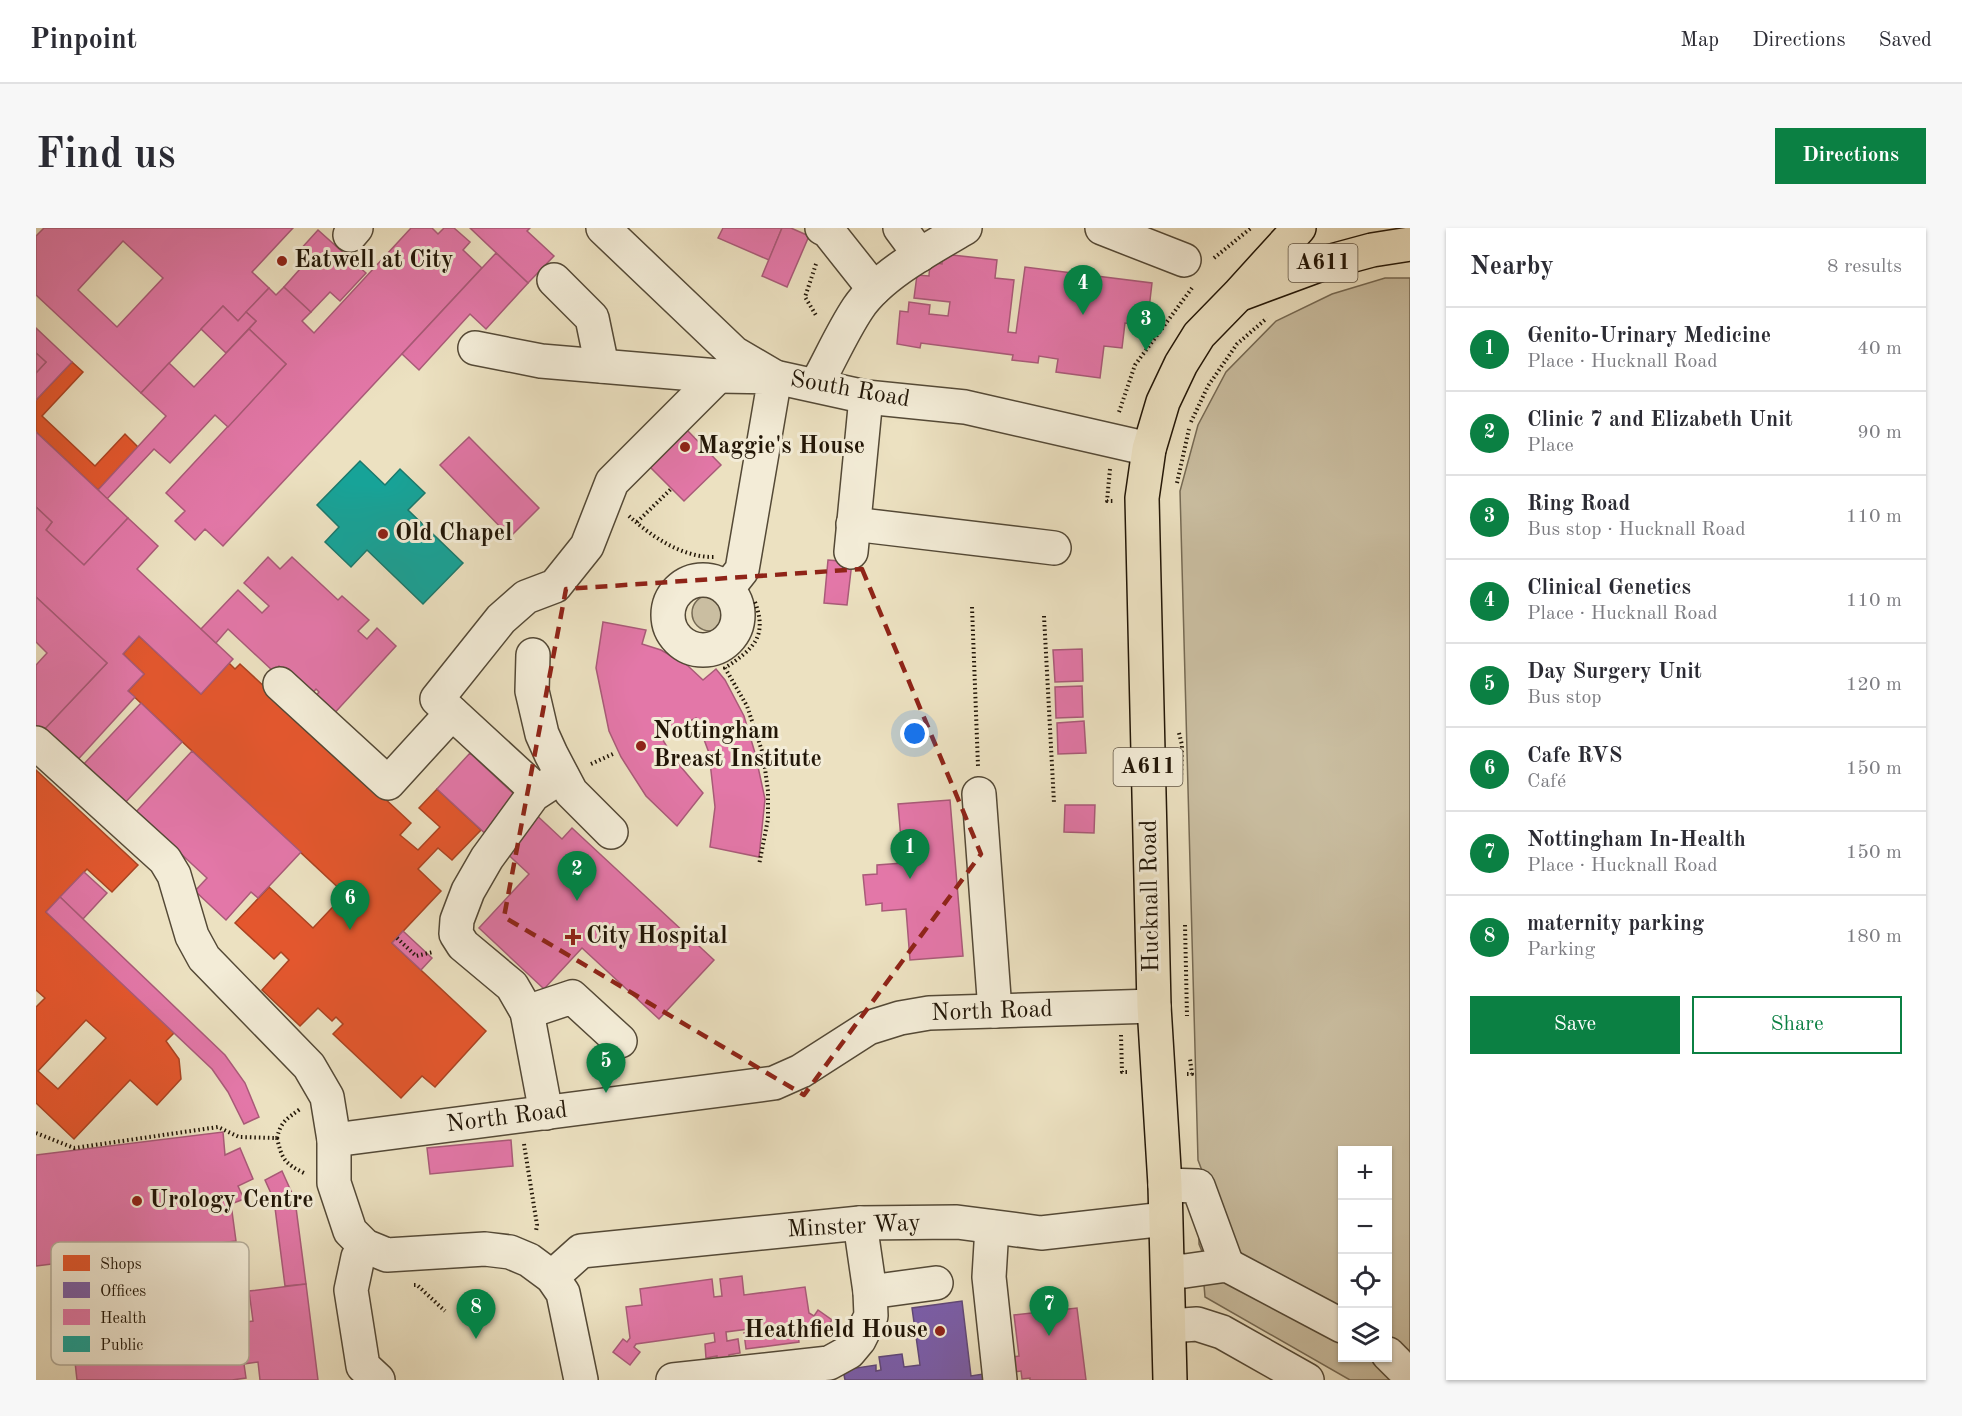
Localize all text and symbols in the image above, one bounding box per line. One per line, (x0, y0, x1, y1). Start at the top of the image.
text: Pinpoint (30, 27, 137, 55)
text: Map (1680, 30, 1719, 51)
text: Directions (1752, 30, 1846, 51)
text: Saved (1879, 30, 1932, 51)
button: Directions (1775, 128, 1926, 184)
text: Find us (36, 135, 175, 177)
road number: A611 (1288, 244, 1358, 282)
place label: Eatwell at City (294, 249, 454, 273)
marker: Eatwell at City (275, 254, 289, 268)
text: Nearby (1470, 254, 1554, 280)
text: 8 results (1827, 257, 1902, 277)
pin: 4 (1064, 266, 1102, 315)
pin: 3 (1126, 302, 1166, 351)
text: Genito-Urinary Medicine (1527, 325, 1771, 347)
text: 1 (1484, 339, 1495, 359)
text: 40 m (1857, 339, 1902, 359)
text: Place · Hucknall Road (1527, 352, 1718, 372)
street label: South Road (788, 368, 912, 412)
text: Clinic 7 and Elizabeth Unit (1527, 409, 1793, 431)
text: 2 (1484, 423, 1495, 443)
text: 90 m (1857, 423, 1902, 443)
place label: Maggie's House (697, 435, 865, 459)
text: Place (1527, 436, 1574, 456)
marker: Maggie's House (678, 440, 692, 454)
text: Ring Road (1527, 493, 1630, 515)
text: 3 (1484, 507, 1495, 527)
text: 110 m (1846, 507, 1902, 527)
text: Bus stop · Hucknall Road (1527, 520, 1746, 540)
place label: Old Chapel (395, 522, 512, 546)
marker: Old Chapel (376, 527, 390, 541)
text: Clinical Genetics (1527, 577, 1691, 599)
text: 4 (1484, 591, 1495, 611)
text: 110 m (1846, 591, 1902, 611)
text: Place · Hucknall Road (1527, 604, 1718, 624)
text: Day Surgery Unit (1527, 661, 1702, 683)
text: 5 (1484, 675, 1495, 695)
text: 120 m (1846, 675, 1902, 695)
text: Bus stop (1527, 688, 1602, 708)
your location (900, 719, 929, 748)
place label: Nottingham Breast Institute (653, 720, 822, 772)
marker: Nottingham Breast Institute (634, 739, 648, 753)
text: Cafe RVS (1527, 745, 1622, 767)
road number: A611 (1114, 748, 1182, 786)
text: 6 (1484, 759, 1495, 779)
text: 150 m (1846, 759, 1902, 779)
text: Café (1527, 772, 1566, 792)
street label: Hucknall Road (1138, 819, 1164, 973)
text: Nottingham In-Health (1527, 829, 1746, 851)
pin: 1 (890, 830, 930, 879)
text: 7 (1484, 843, 1495, 863)
text: 150 m (1846, 843, 1902, 863)
pin: 2 (558, 852, 596, 901)
text: Place · Hucknall Road (1527, 856, 1718, 876)
pin: 6 (330, 880, 370, 930)
text: maternity parking (1527, 913, 1704, 935)
place label: City Hospital (586, 925, 728, 949)
text: 8 (1484, 927, 1495, 947)
text: 180 m (1846, 927, 1902, 947)
marker: City Hospital (564, 928, 582, 946)
text: Parking (1527, 940, 1595, 960)
button: Save (1470, 996, 1680, 1054)
button: Share (1692, 996, 1902, 1054)
street label: North Road (931, 998, 1053, 1026)
pin: 5 (586, 1044, 626, 1093)
street label: North Road (445, 1099, 569, 1137)
map controls (1338, 1146, 1392, 1362)
button: + (1338, 1146, 1392, 1200)
place label: Urology Centre (149, 1189, 314, 1213)
marker: Urology Centre (130, 1194, 144, 1208)
button: − (1338, 1200, 1392, 1254)
street label: Minster Way (787, 1211, 922, 1242)
legend (51, 1242, 249, 1365)
button: locate (1338, 1254, 1392, 1308)
text: Shops (100, 1257, 142, 1273)
text: Offices (100, 1284, 146, 1300)
pin: 7 (1030, 1286, 1068, 1336)
pin: 8 (456, 1290, 496, 1339)
button: layers (1338, 1308, 1392, 1362)
text: Health (100, 1311, 147, 1327)
place label: Heathfield House (744, 1319, 928, 1343)
marker: Heathfield House (933, 1324, 947, 1338)
text: Public (100, 1338, 143, 1354)

